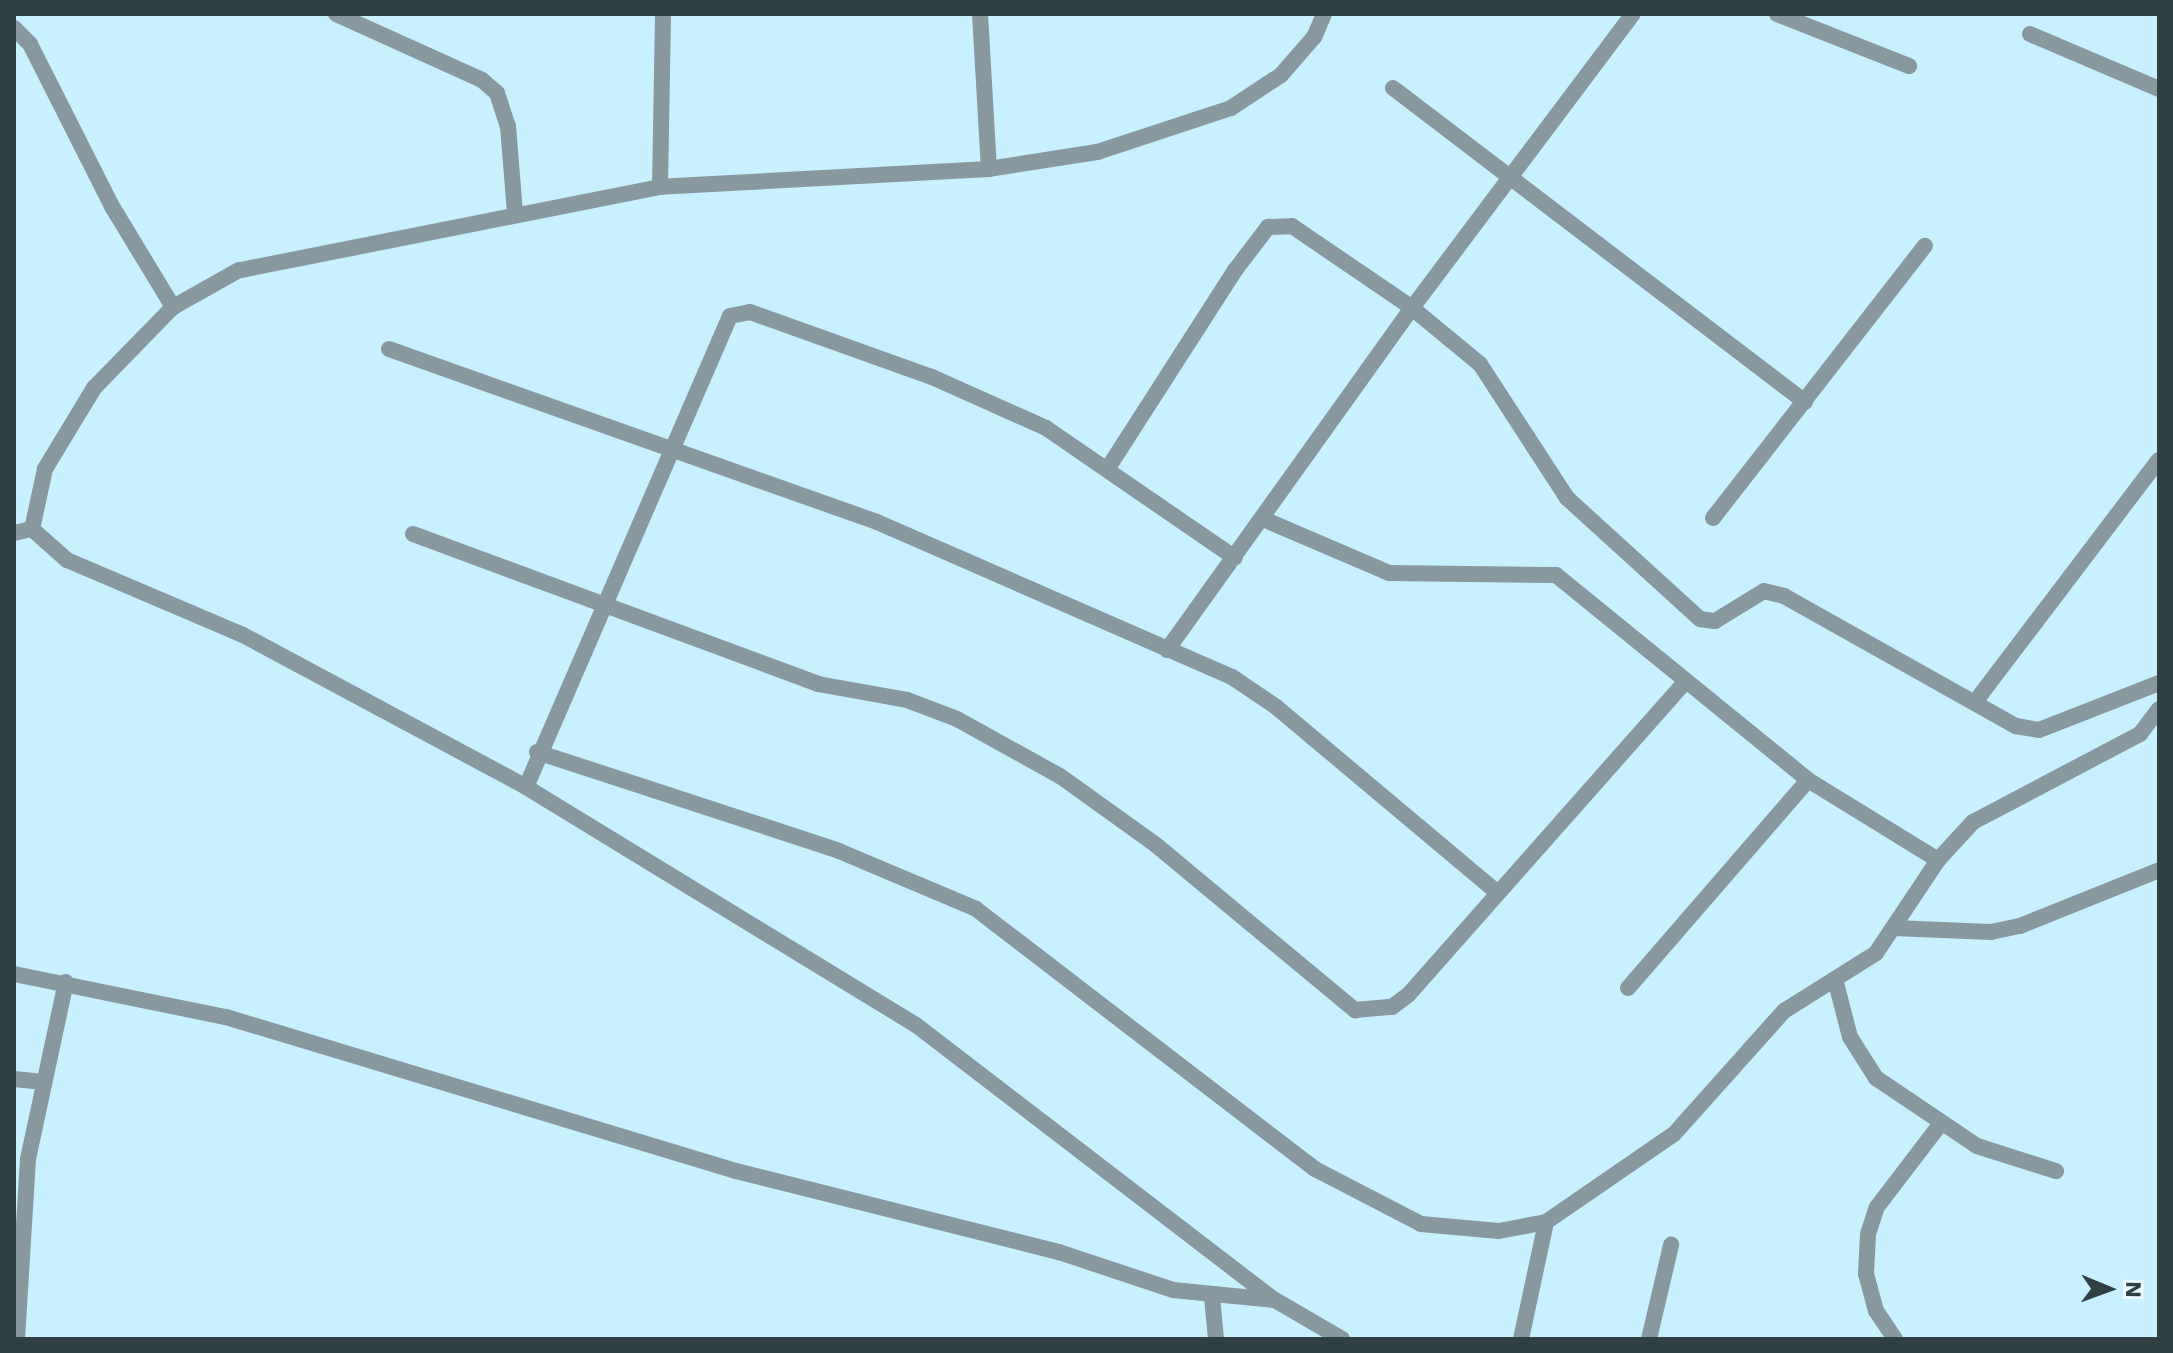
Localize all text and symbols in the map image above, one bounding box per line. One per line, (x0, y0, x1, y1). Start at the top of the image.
north arrow (2069, 1249, 2149, 1329)
text: N (2121, 1281, 2146, 1298)

